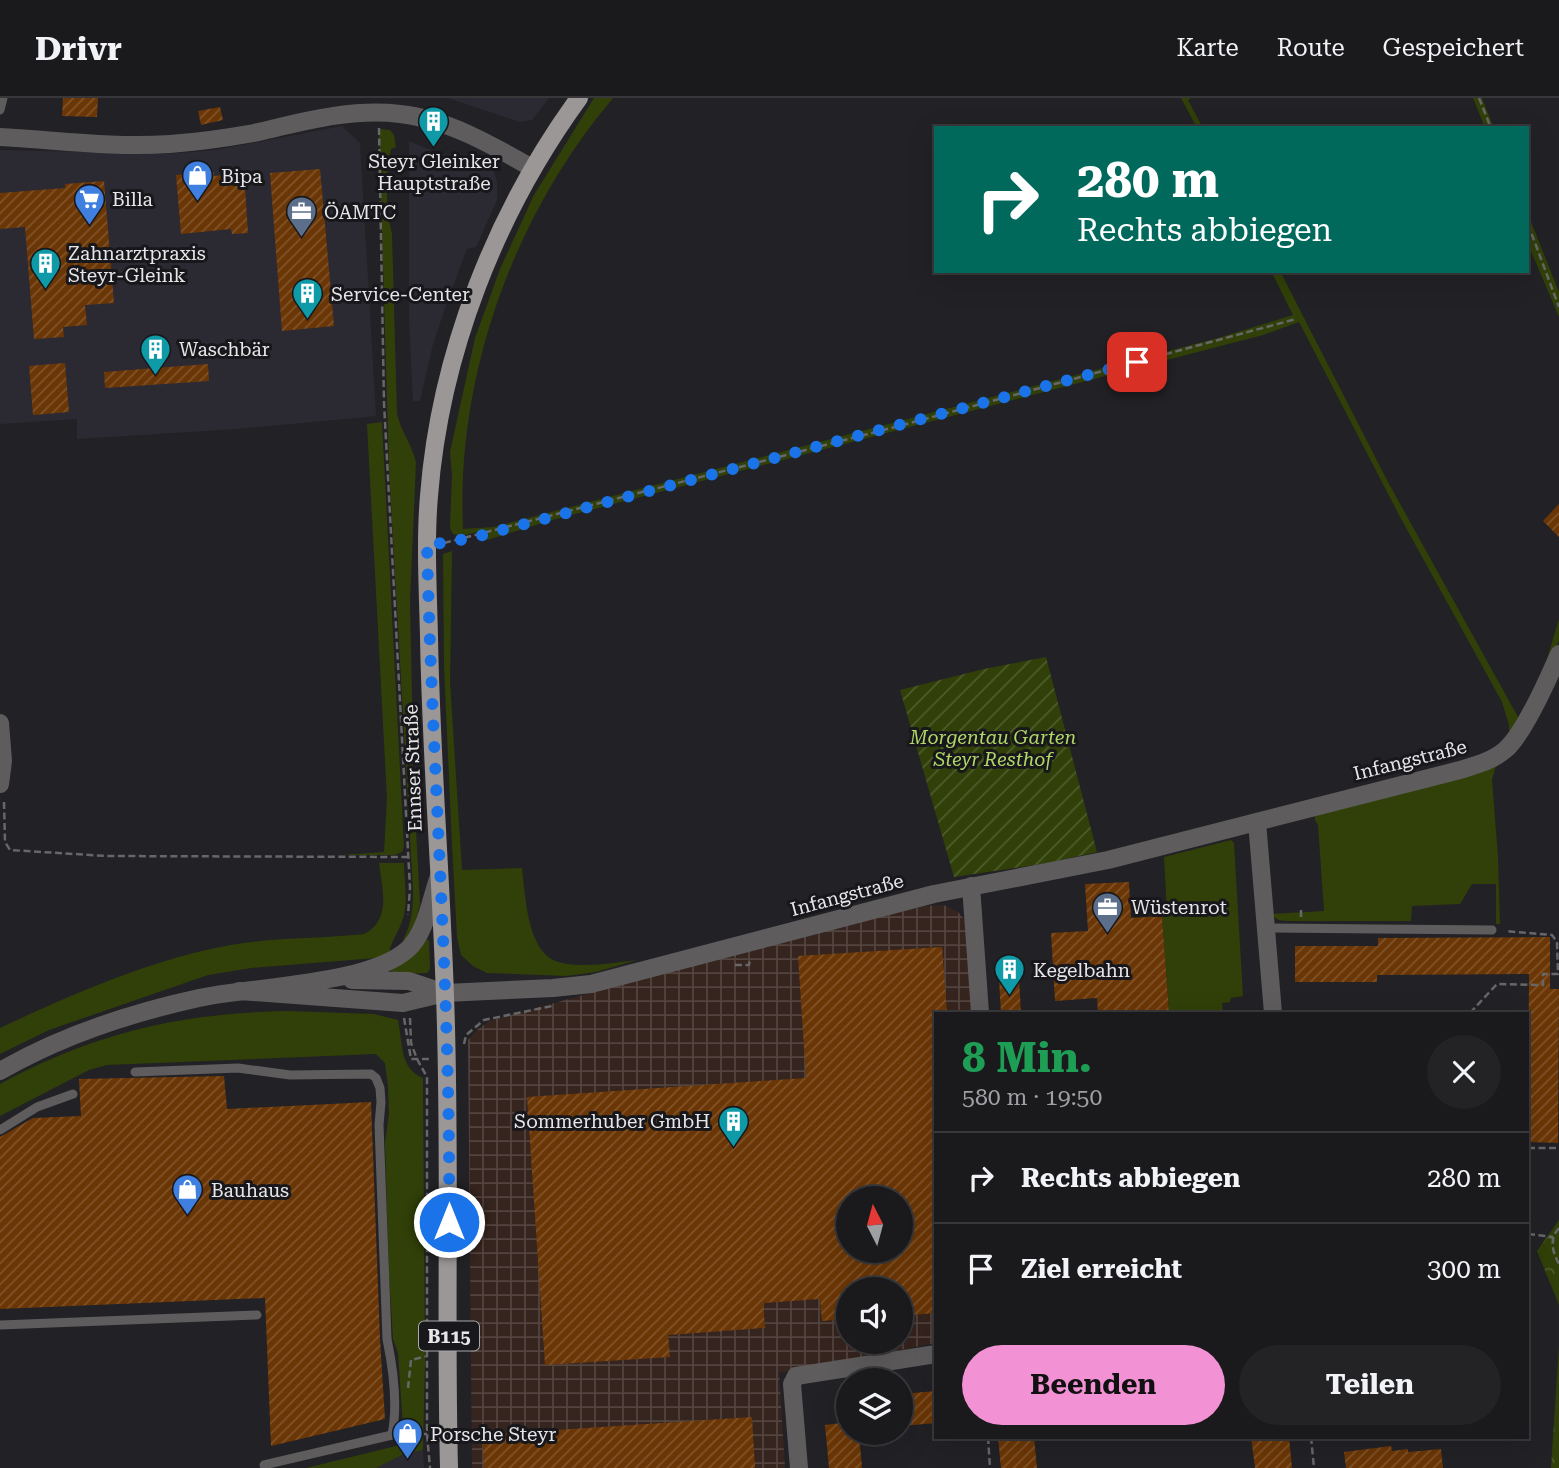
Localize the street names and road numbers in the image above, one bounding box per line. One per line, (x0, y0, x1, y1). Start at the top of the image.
street label: Ennser Straße (399, 704, 427, 832)
street label: Infangstraße (1351, 735, 1469, 785)
street label: Infangstraße (788, 869, 906, 921)
road number: B115 (419, 1322, 479, 1350)

